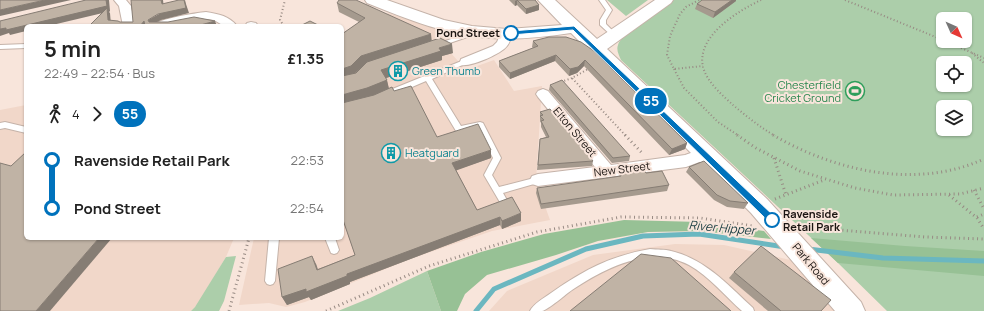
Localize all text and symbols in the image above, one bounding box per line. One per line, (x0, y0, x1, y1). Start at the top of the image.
north arrow (936, 12, 972, 48)
map controls (936, 12, 972, 136)
place label: Pond Street (436, 25, 500, 40)
marker: Pond Street (503, 25, 519, 41)
text: 5 min (44, 34, 101, 64)
text: £1.35 (287, 48, 324, 69)
button: locate (936, 56, 972, 92)
building icon: Green Thumb (387, 60, 409, 82)
place label: Green Thumb (412, 63, 481, 78)
text: 22:49 – 22:54 · Bus (44, 64, 155, 82)
place label: Chesterfield Cricket Ground (764, 77, 841, 105)
sports icon: Chesterfield Cricket Ground (844, 80, 866, 102)
line badge: 55 (633, 88, 669, 114)
text: 55 (643, 91, 659, 110)
button: layers (936, 100, 972, 136)
icon: walk (44, 103, 66, 125)
icon: forward (86, 103, 108, 125)
text: 55 (122, 104, 138, 123)
street label: Elton Street (550, 104, 601, 160)
text: 4 (72, 105, 80, 123)
building icon: Heatguard (380, 142, 402, 164)
place label: Heatguard (405, 145, 459, 160)
text: Ravenside Retail Park (74, 150, 230, 171)
text: 22:53 (291, 151, 324, 169)
street label: New Street (593, 158, 651, 179)
text: Pond Street (74, 198, 161, 219)
text: 22:54 (290, 199, 324, 217)
place label: Ravenside Retail Park (783, 206, 841, 234)
marker: Ravenside Retail Park (764, 212, 780, 228)
water label: River Hipper (688, 216, 758, 239)
street label: Park Road (790, 240, 833, 288)

